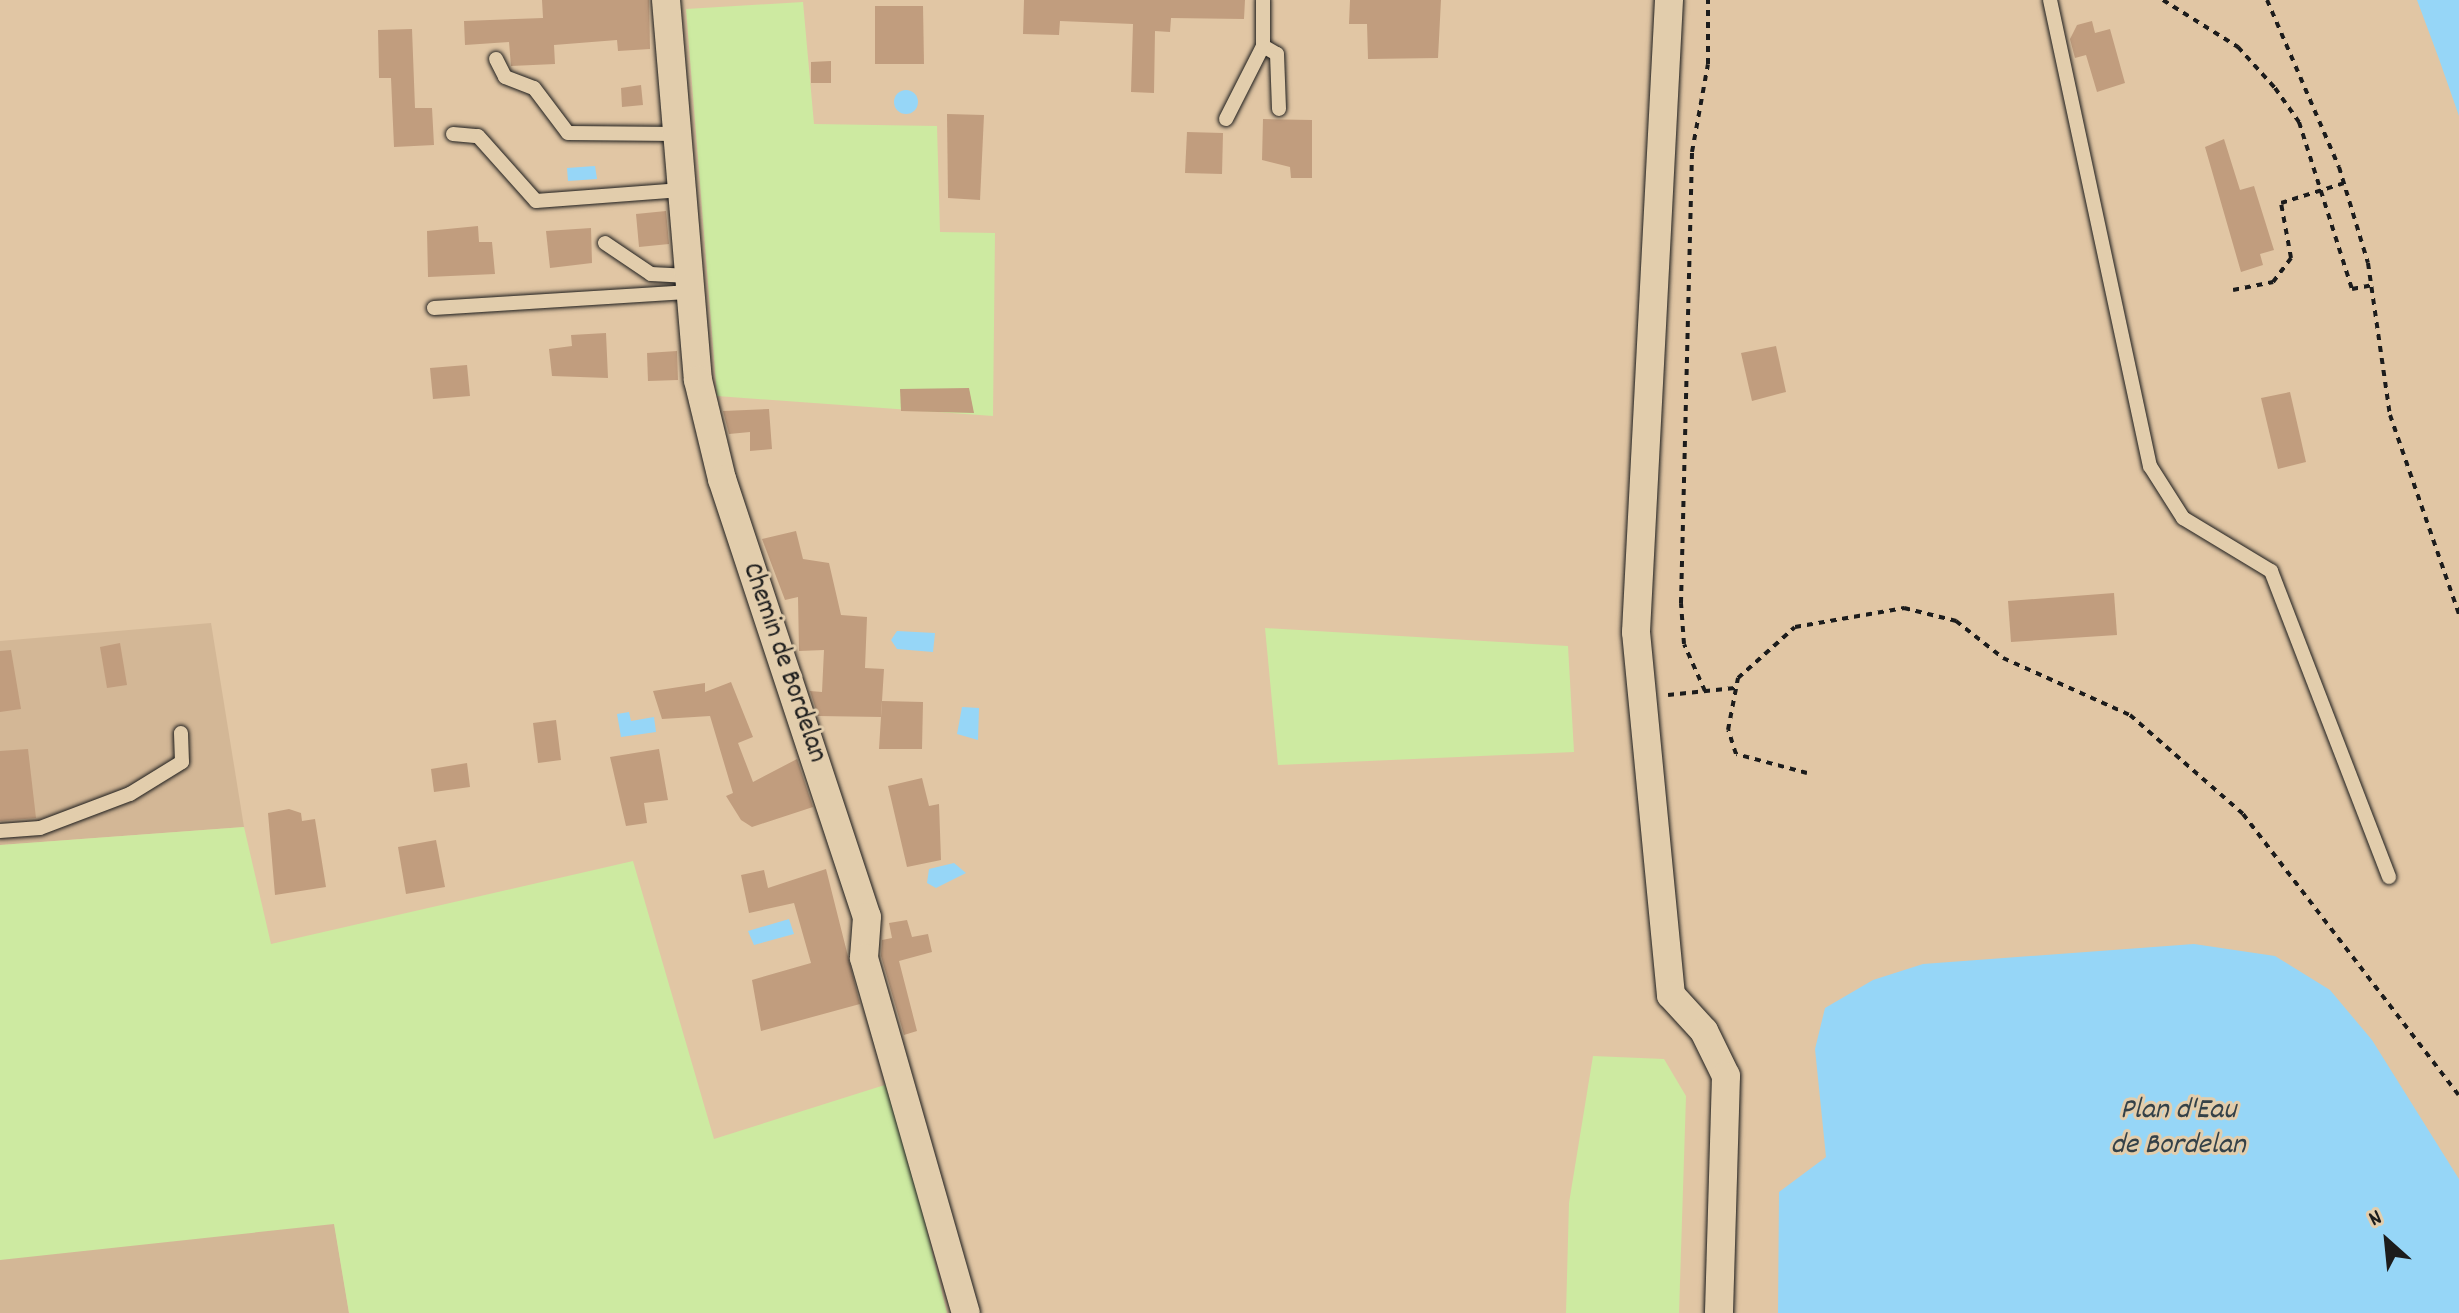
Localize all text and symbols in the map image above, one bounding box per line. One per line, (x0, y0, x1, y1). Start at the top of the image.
street label: Chemin de Bordelan (733, 559, 833, 767)
water label: Plan d'Eau de Bordelan (2110, 1094, 2246, 1164)
north arrow (2347, 1201, 2427, 1281)
text: N (2364, 1203, 2388, 1235)

